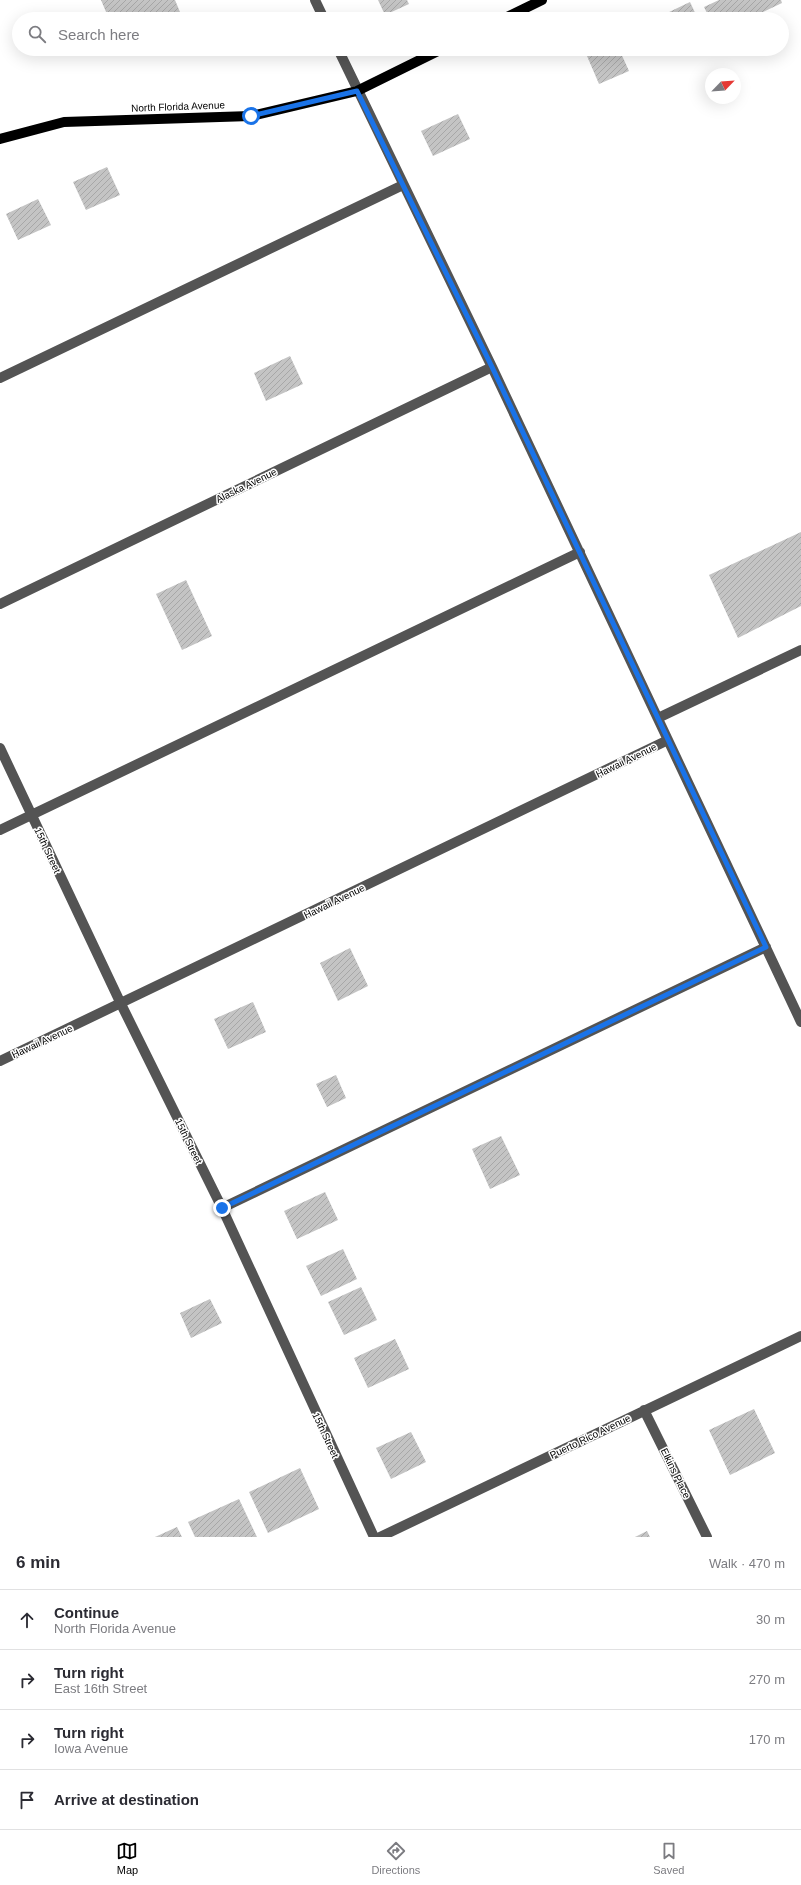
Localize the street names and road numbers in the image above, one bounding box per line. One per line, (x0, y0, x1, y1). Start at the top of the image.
street label: North Florida Avenue (131, 99, 225, 114)
street label: Alaska Avenue (214, 466, 279, 505)
street label: Hawaii Avenue (594, 741, 659, 780)
street label: 15th Street (32, 826, 63, 875)
street label: Hawaii Avenue (302, 882, 367, 921)
street label: Hawaii Avenue (10, 1022, 75, 1060)
street label: 15th Street (173, 1117, 204, 1166)
street label: 15th Street (310, 1411, 341, 1460)
street label: Puerto Rico Avenue (548, 1412, 633, 1461)
street label: Elkins Place (659, 1446, 693, 1501)

